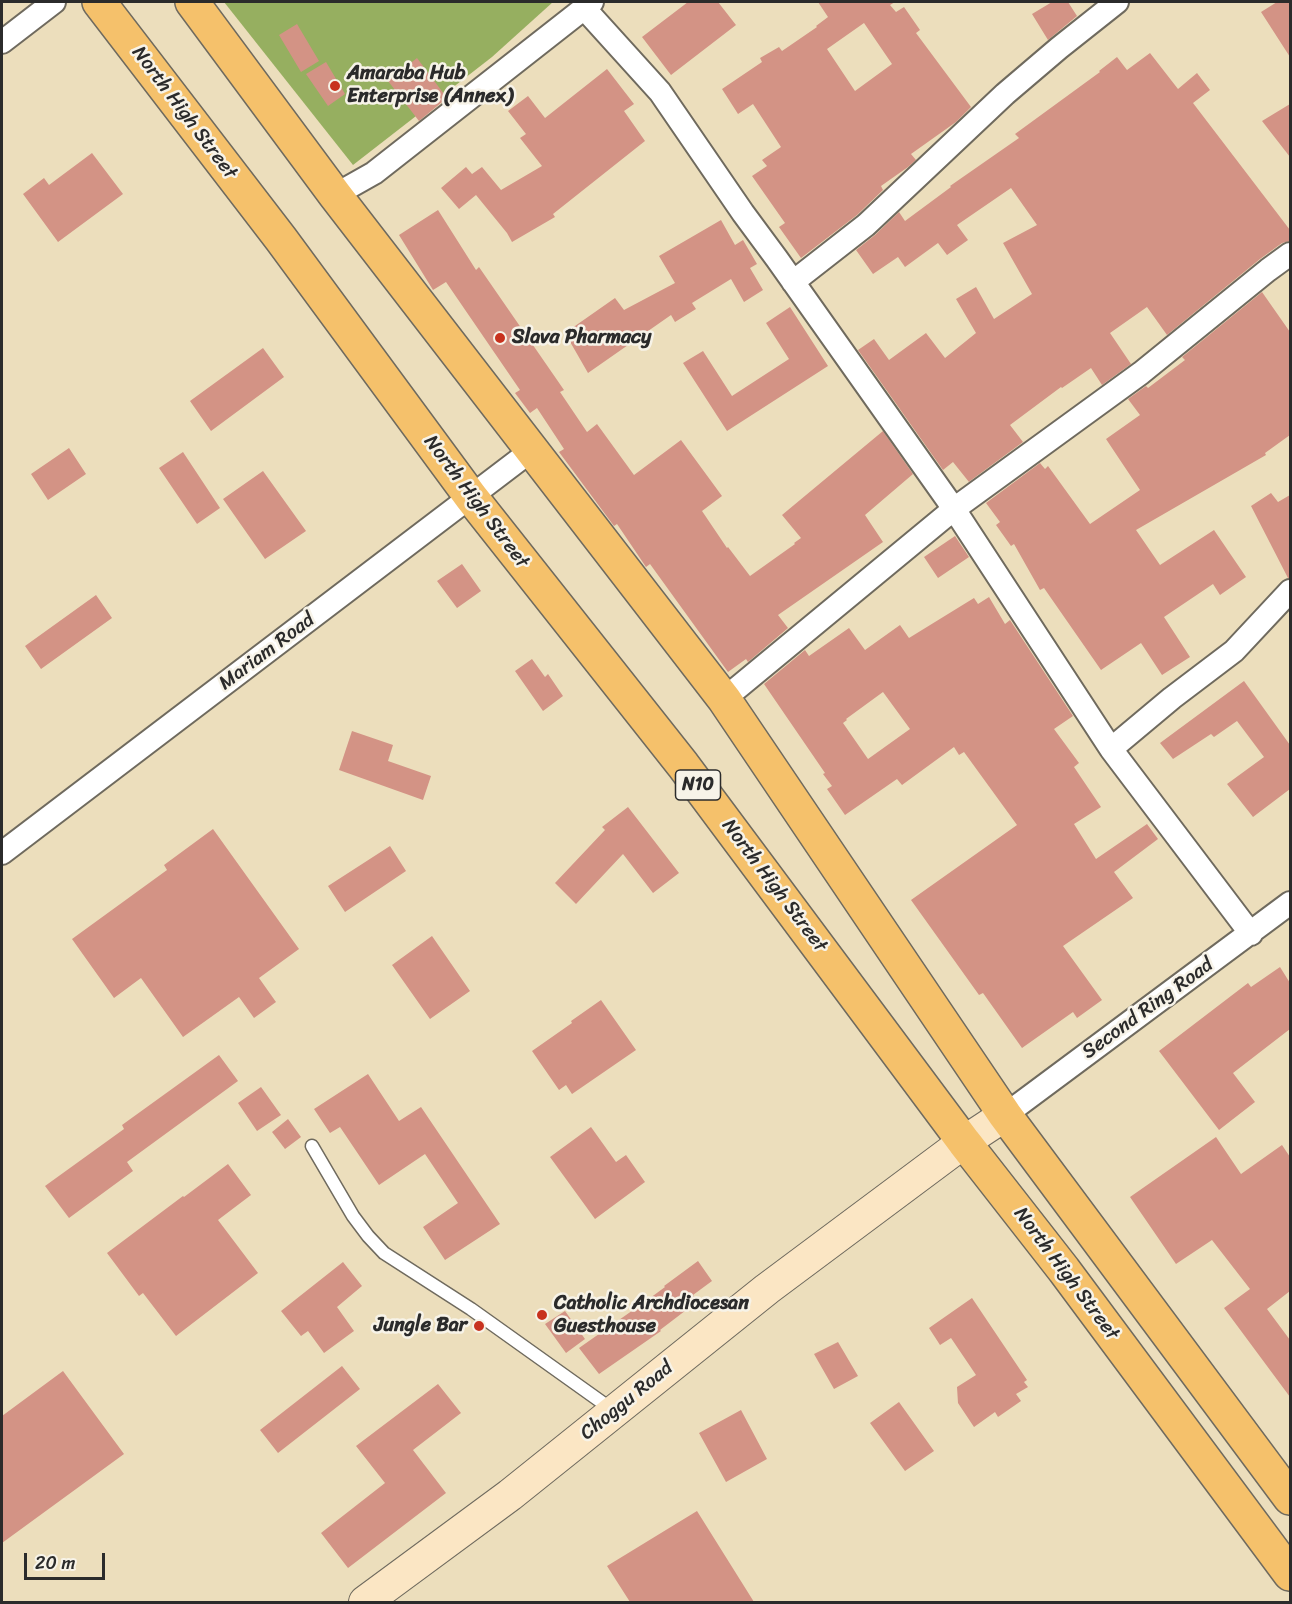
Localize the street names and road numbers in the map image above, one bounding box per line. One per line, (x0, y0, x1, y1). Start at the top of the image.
street label: North High Street (126, 42, 242, 184)
street label: North High Street (418, 431, 534, 573)
street label: Mariam Road (214, 608, 320, 696)
road number: N10 (676, 770, 720, 800)
street label: North High Street (716, 815, 832, 957)
street label: Second Ring Road (1078, 953, 1218, 1065)
street label: North High Street (1008, 1203, 1124, 1345)
street label: Choggu Road (576, 1356, 678, 1446)

